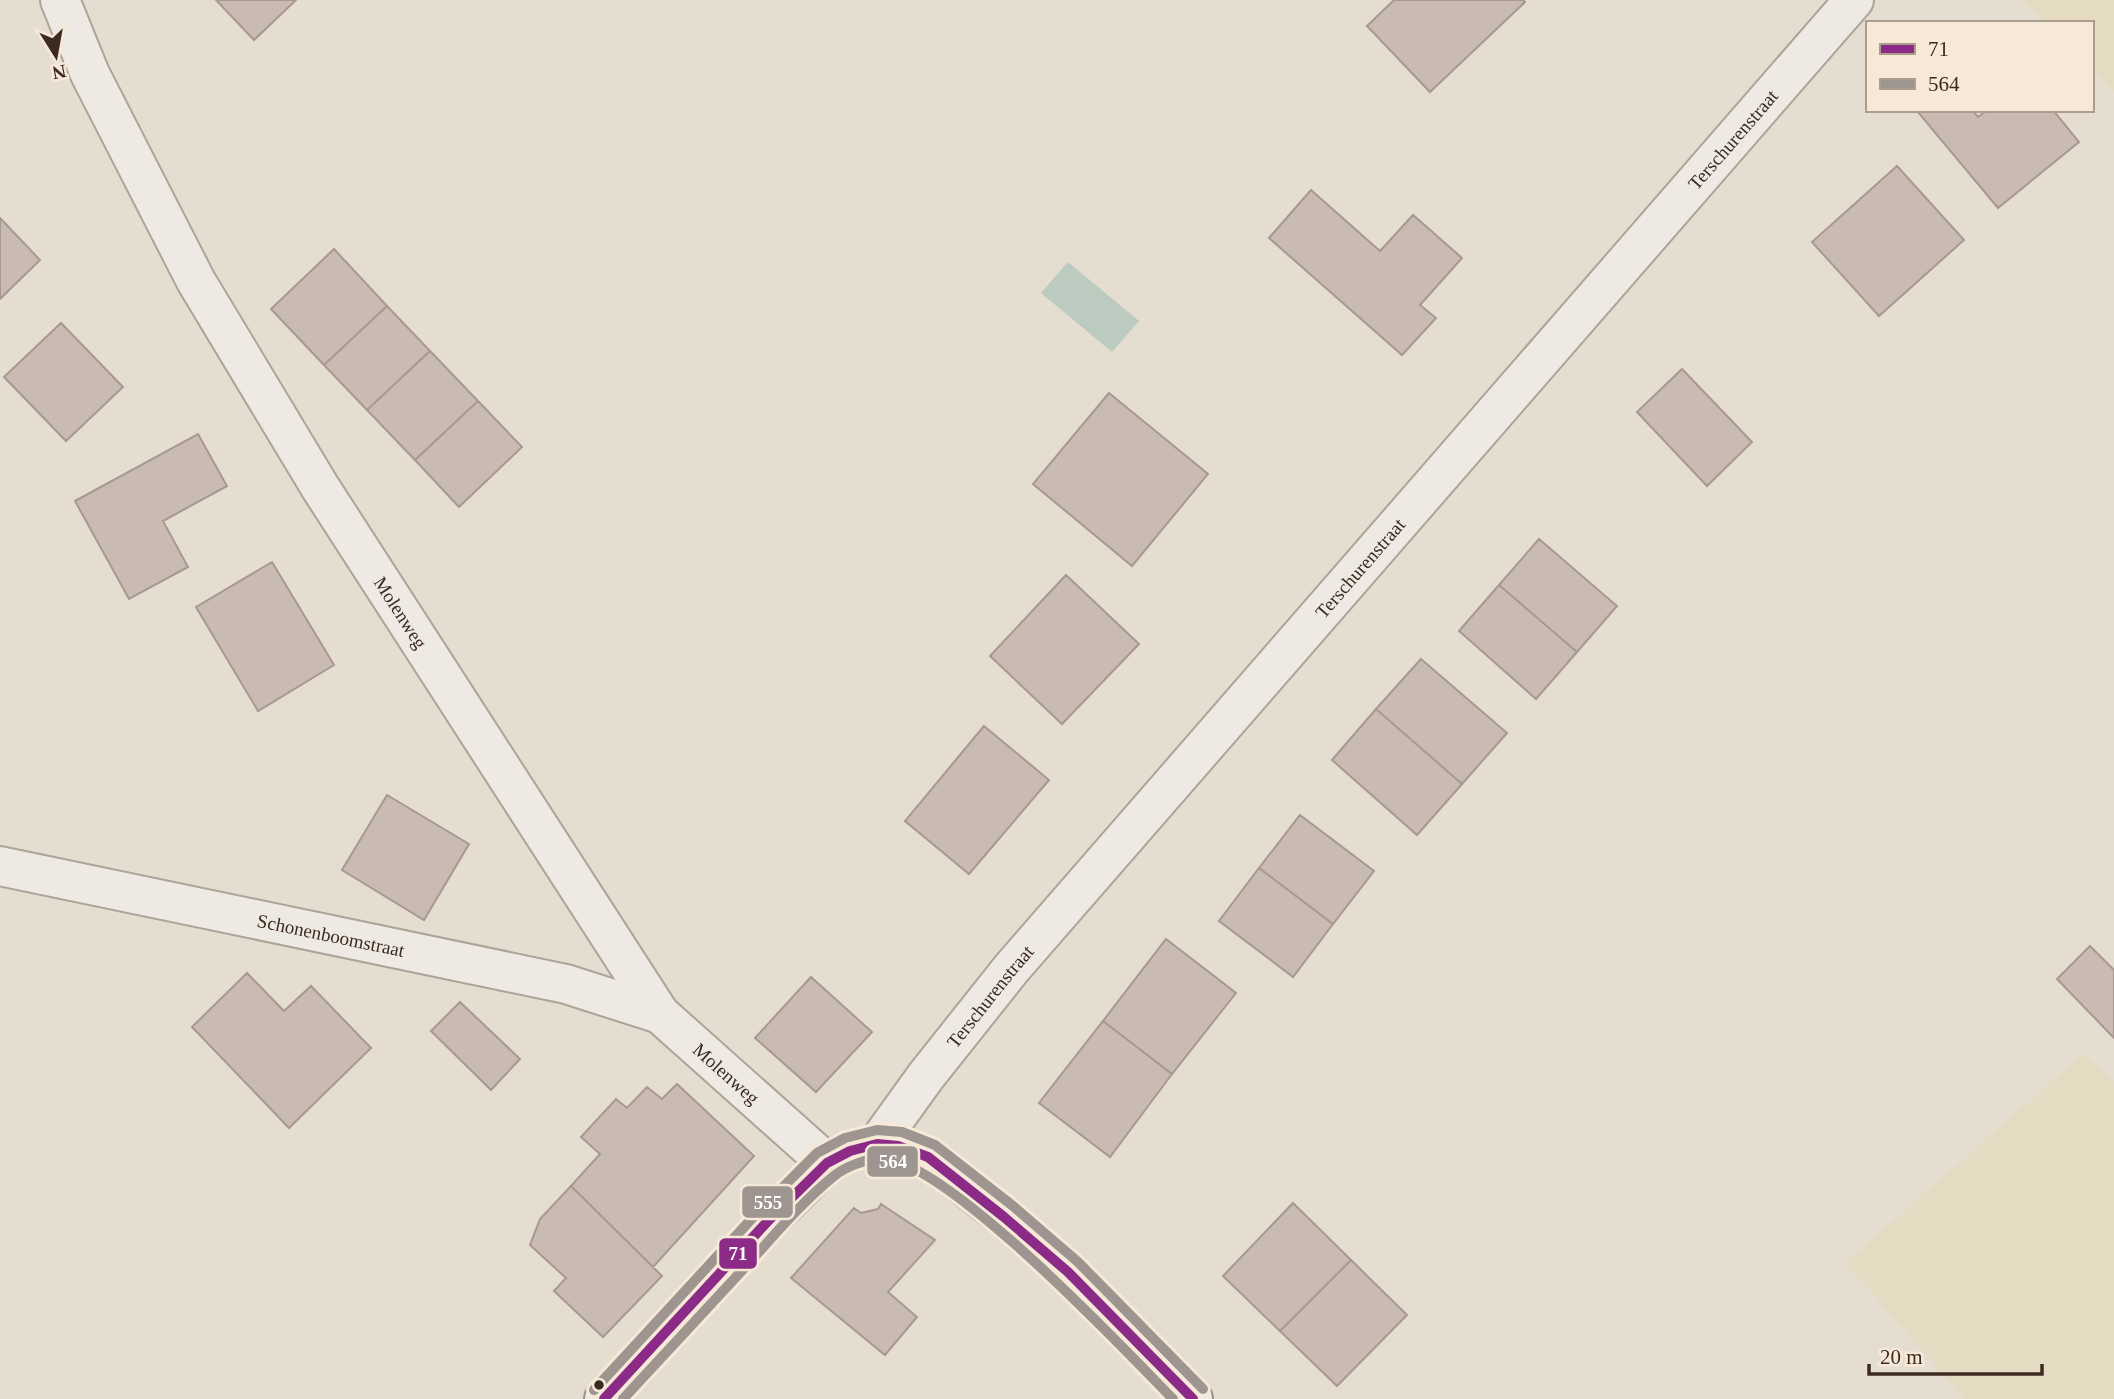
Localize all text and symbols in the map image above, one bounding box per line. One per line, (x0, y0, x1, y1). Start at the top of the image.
north arrow (21, 21, 91, 91)
legend (1866, 21, 2093, 112)
text: 71 (1928, 37, 1949, 61)
text: N (50, 61, 68, 84)
text: 564 (1928, 72, 1960, 96)
street label: Terschurenstraat (1684, 85, 1783, 194)
street label: Terschurenstraat (1311, 514, 1410, 622)
street label: Molenweg (370, 573, 432, 653)
street label: Schonenboomstraat (255, 910, 407, 961)
street label: Terschurenstraat (943, 941, 1038, 1052)
street label: Molenweg (689, 1039, 764, 1109)
line badge: 564 (866, 1145, 919, 1178)
text: 564 (879, 1151, 908, 1172)
line badge: 555 (741, 1185, 794, 1219)
text: 555 (754, 1192, 782, 1213)
line badge: 71 (718, 1237, 758, 1270)
text: 71 (729, 1243, 748, 1264)
scale bar (1869, 1332, 2042, 1376)
text: 20 m (1880, 1345, 1923, 1369)
unlabelled marker (592, 1378, 606, 1392)

